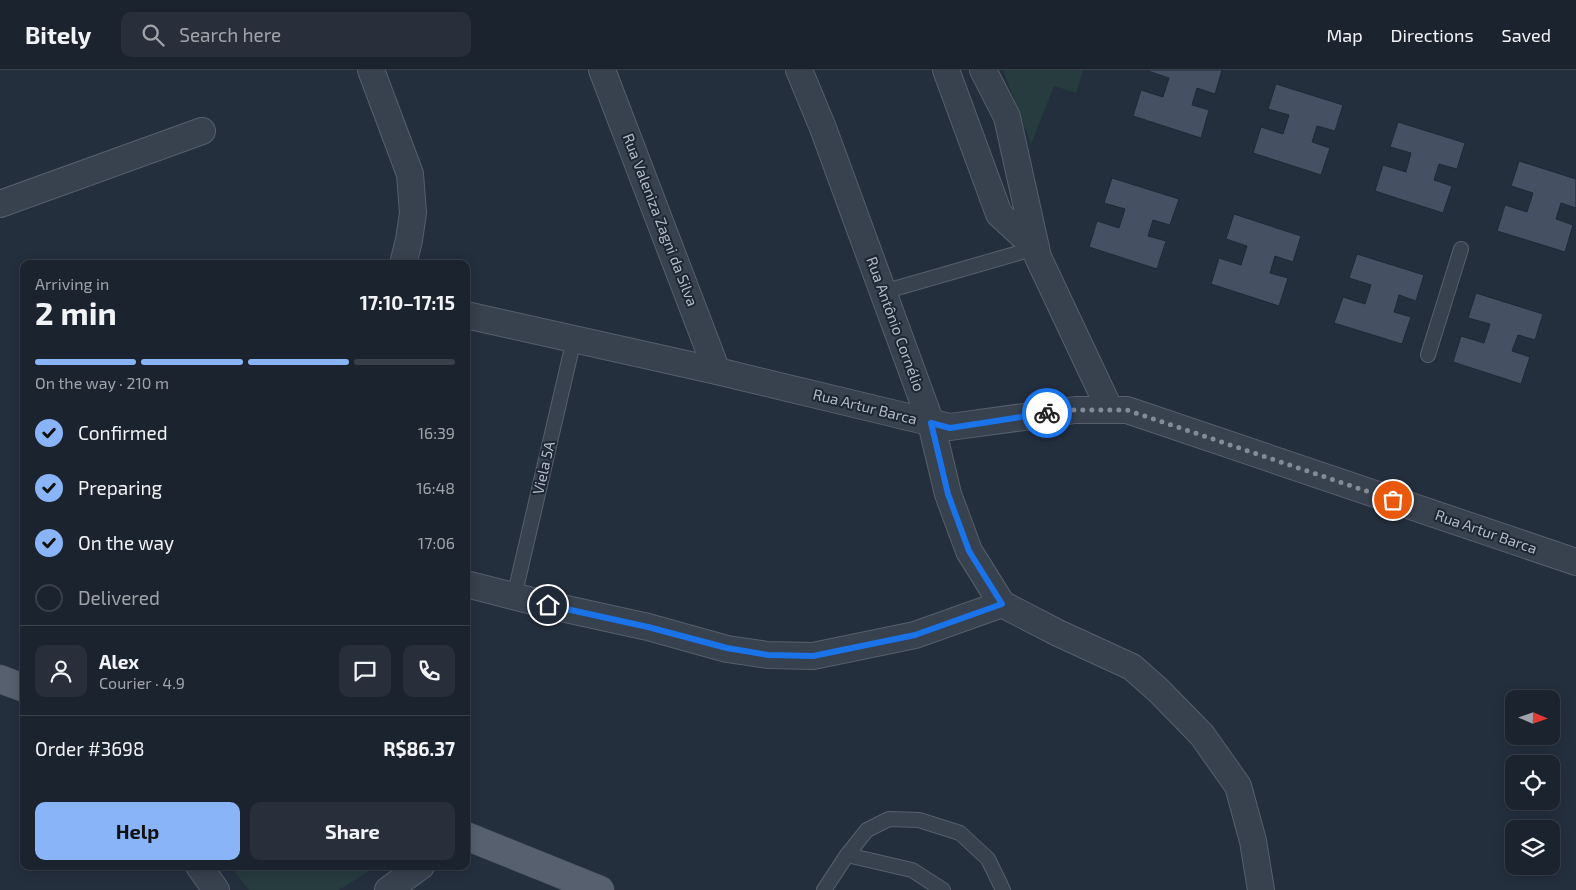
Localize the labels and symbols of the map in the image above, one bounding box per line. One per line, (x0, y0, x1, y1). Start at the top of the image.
street label: Rua Valeniza Zagni da Silva (620, 131, 702, 309)
street label: Rua Antônio Cornélio (863, 254, 929, 394)
street label: Rua Artur Barca (811, 384, 919, 428)
courier (1022, 388, 1072, 438)
street label: Viela 5A (528, 439, 558, 496)
pin (1372, 479, 1414, 521)
street label: Rua Artur Barca (1433, 505, 1540, 557)
pin (527, 584, 569, 626)
north arrow (1505, 690, 1560, 745)

